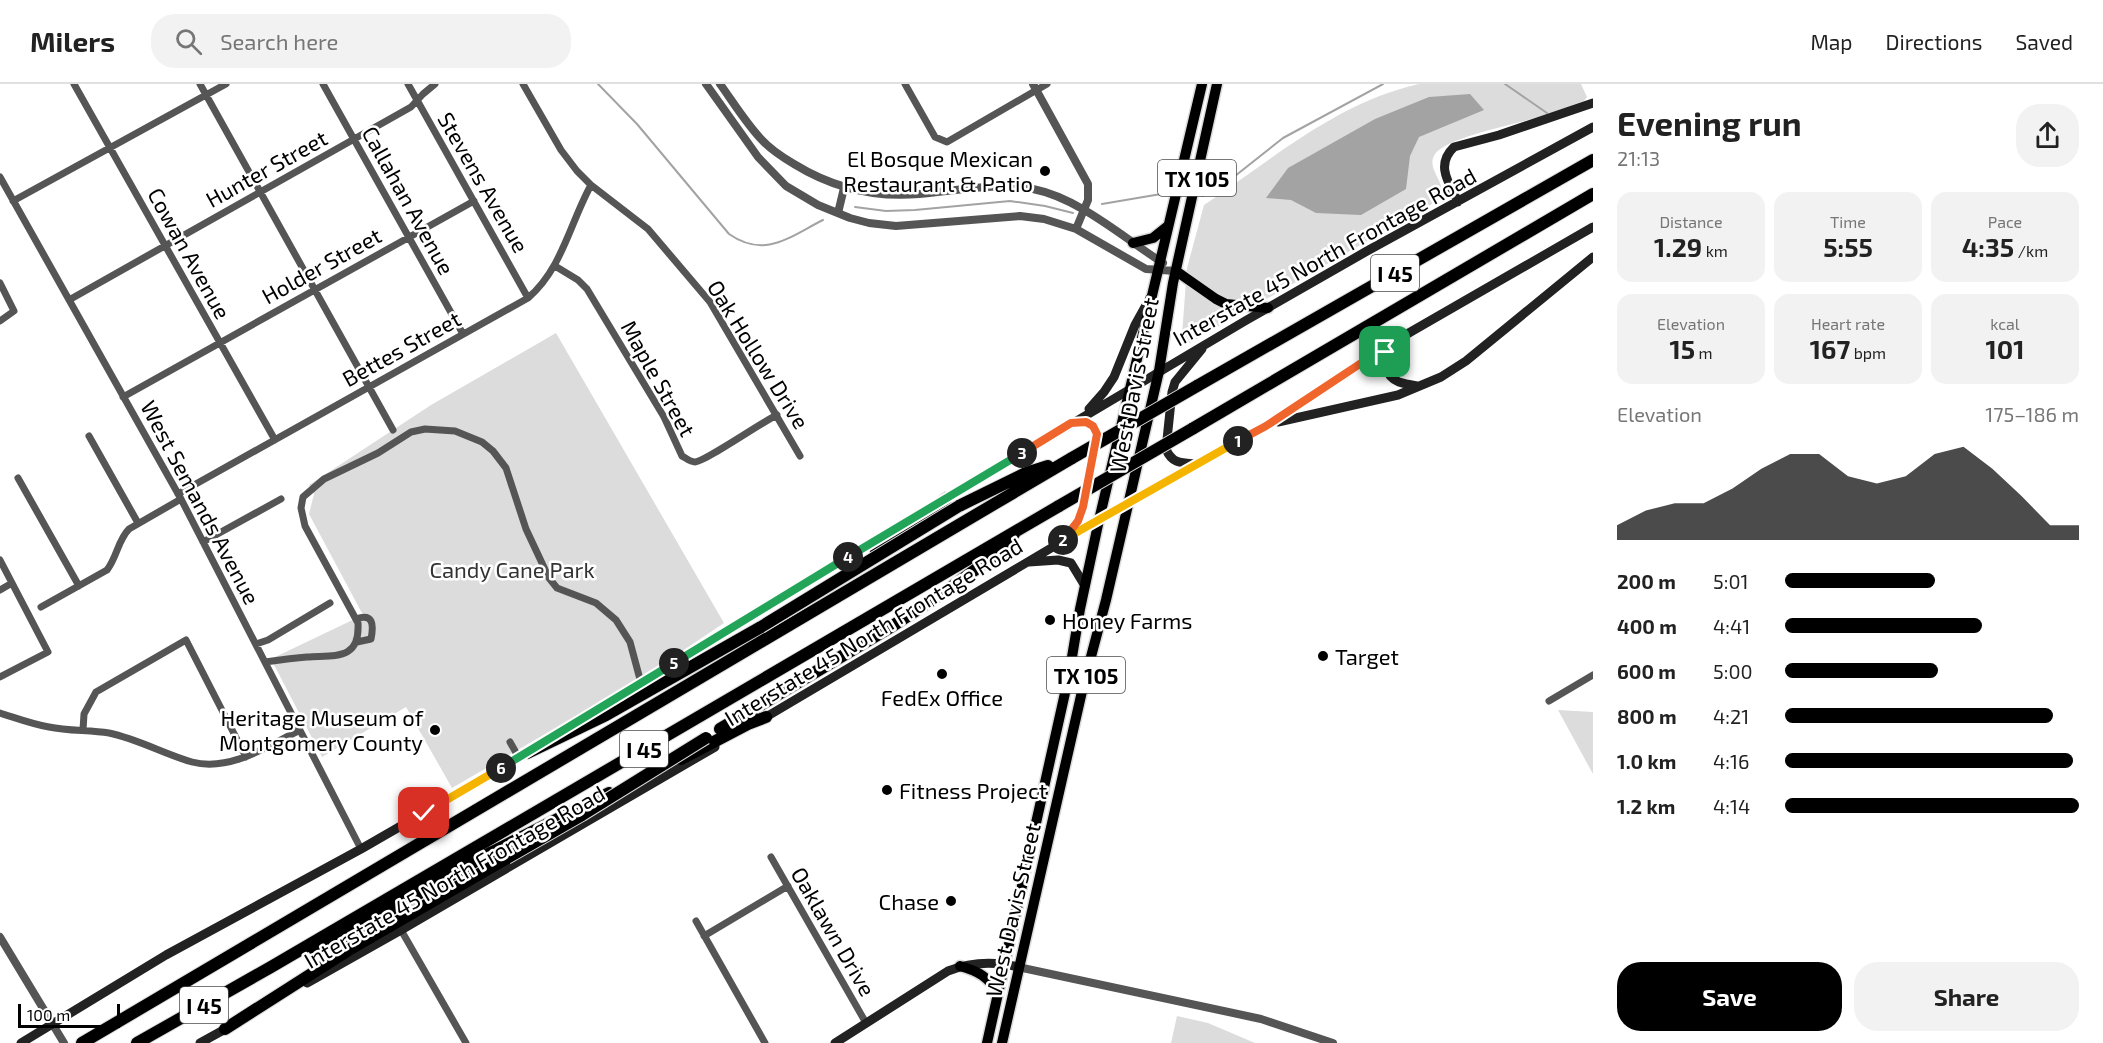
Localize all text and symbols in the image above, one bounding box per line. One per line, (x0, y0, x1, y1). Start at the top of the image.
search box (151, 14, 571, 68)
text: Milers (30, 24, 115, 58)
icon: search (172, 25, 205, 58)
text: Search here (220, 28, 338, 54)
text: Map (1810, 29, 1853, 54)
text: Directions (1886, 29, 1982, 54)
text: Saved (2015, 29, 2073, 54)
text: Evening run (1617, 103, 1802, 143)
button: share (2016, 104, 2079, 167)
street label: Stevens Avenue (433, 107, 535, 257)
street label: Callahan Avenue (358, 121, 460, 279)
street label: Hunter Street (201, 124, 331, 212)
place label: El Bosque Mexican Restaurant & Patio (843, 145, 1033, 196)
text: 21:13 (1617, 146, 1660, 170)
road number: TX 105 (1158, 160, 1236, 196)
street label: Interstate 45 North Frontage Road (1168, 162, 1480, 350)
marker: El Bosque Mexican Restaurant & Patio (1038, 164, 1052, 178)
street label: Cowan Avenue (143, 183, 237, 323)
text: Distance (1659, 212, 1723, 231)
text: Time (1830, 212, 1866, 231)
text: Pace (1988, 212, 2022, 231)
street label: Holder Street (257, 221, 385, 309)
text: 1.29 (1654, 231, 1702, 262)
text: 5:55 (1823, 231, 1873, 262)
text: 4:35 (1962, 231, 2014, 262)
text: km (1702, 241, 1728, 260)
text: /km (2014, 241, 2048, 260)
road number: I 45 (1371, 255, 1419, 291)
street label: Oak Hollow Drive (703, 275, 815, 433)
street label: West Davis Street (1103, 295, 1163, 475)
street label: Bettes Street (337, 305, 465, 391)
text: Elevation (1657, 314, 1725, 333)
text: Heart rate (1811, 314, 1885, 333)
text: kcal (1990, 314, 2020, 333)
street label: Maple Street (616, 315, 702, 441)
pin (1359, 326, 1410, 377)
text: 15 (1669, 333, 1695, 364)
text: 167 (1810, 333, 1850, 364)
text: 101 (1986, 333, 2024, 364)
icon: arrive (1368, 335, 1401, 368)
text: m (1695, 343, 1713, 362)
text: bpm (1850, 343, 1886, 362)
street label: West Semands Avenue (136, 396, 266, 608)
text: Elevation (1617, 402, 1702, 426)
text: 175–186 m (1985, 402, 2079, 426)
pin: 1 (1223, 426, 1253, 456)
text: 1 (1235, 431, 1241, 450)
pin: 3 (1007, 438, 1037, 468)
text: 3 (1017, 443, 1027, 462)
pin: 2 (1048, 525, 1078, 555)
text: 2 (1058, 530, 1068, 549)
street label: Interstate 45 North Frontage Road (719, 531, 1027, 731)
pin: 4 (833, 542, 863, 572)
park label: Candy Cane Park (429, 556, 595, 582)
text: 200 m (1617, 569, 1676, 593)
text: 5:01 (1713, 569, 1748, 593)
place label: Honey Farms (1062, 607, 1192, 633)
marker: Honey Farms (1043, 613, 1057, 627)
text: 400 m (1617, 614, 1677, 638)
text: 4:41 (1713, 614, 1750, 638)
place label: Target (1335, 643, 1399, 669)
pin: 5 (659, 648, 689, 678)
marker: Target (1316, 649, 1330, 663)
text: 5 (670, 653, 678, 672)
road number: TX 105 (1047, 657, 1125, 693)
text: 600 m (1617, 659, 1676, 683)
text: 5:00 (1713, 659, 1753, 683)
marker: FedEx Office (935, 667, 949, 681)
place label: FedEx Office (881, 684, 1003, 710)
place label: Heritage Museum of Montgomery County (219, 704, 424, 755)
text: 800 m (1617, 704, 1677, 728)
text: 4:21 (1713, 704, 1749, 728)
marker: Heritage Museum of Montgomery County (428, 723, 442, 737)
road number: I 45 (620, 731, 668, 767)
text: 1.0 km (1617, 749, 1676, 773)
text: 4:16 (1713, 749, 1749, 773)
pin: 6 (486, 753, 516, 783)
text: 6 (496, 758, 506, 777)
place label: Fitness Project (899, 777, 1047, 804)
street label: Interstate 45 North Frontage Road (299, 779, 609, 973)
marker: Fitness Project (880, 783, 894, 797)
pin (398, 787, 449, 838)
text: 1.2 km (1617, 794, 1675, 818)
text: 4:14 (1713, 794, 1750, 818)
icon: check (407, 796, 440, 829)
street label: West Davis Street (979, 820, 1045, 1000)
street label: Oaklawn Drive (787, 862, 881, 1000)
place label: Chase (879, 888, 939, 914)
marker: Chase (944, 894, 958, 908)
button: Save (1617, 962, 1842, 1031)
button: Share (1854, 962, 2079, 1031)
road number: I 45 (180, 987, 228, 1023)
scale bar (18, 1001, 120, 1028)
text: 100 m (27, 1005, 70, 1024)

